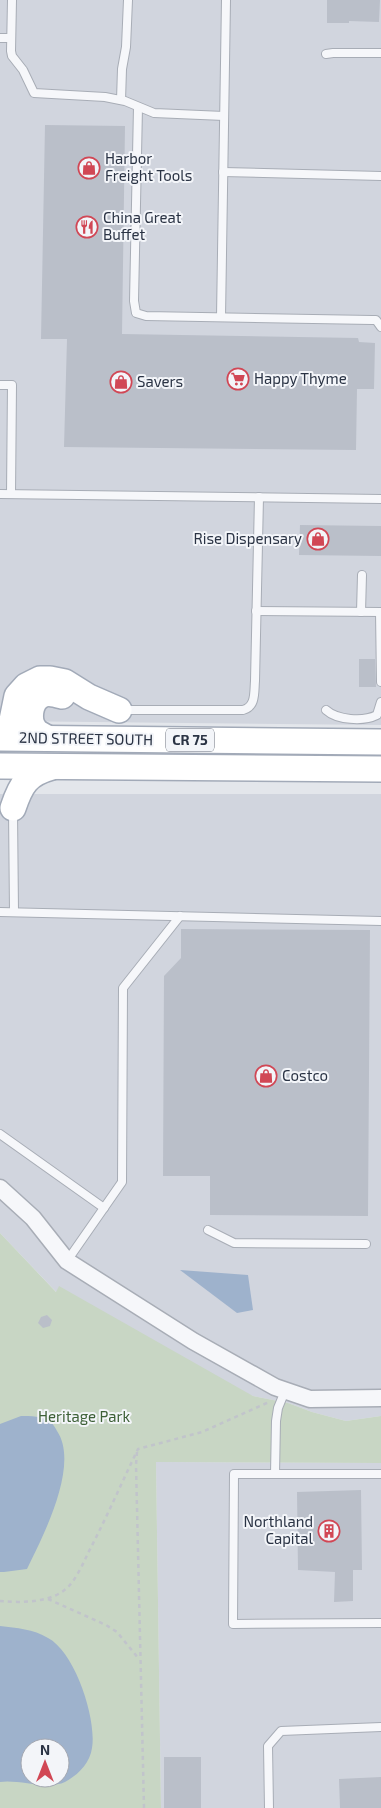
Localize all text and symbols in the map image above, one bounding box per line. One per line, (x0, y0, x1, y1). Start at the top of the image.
place label: Harbor Freight Tools (105, 149, 192, 184)
shop icon: Harbor Freight Tools (77, 156, 101, 180)
place label: China Great Buffet (103, 208, 182, 243)
restaurant icon: China Great Buffet (75, 215, 99, 239)
supermarket icon: Happy Thyme (226, 367, 250, 391)
place label: Happy Thyme (254, 369, 347, 387)
shop icon: Savers (109, 370, 133, 394)
place label: Savers (137, 372, 183, 390)
shop icon: Rise Dispensary (306, 527, 330, 551)
place label: Rise Dispensary (193, 529, 302, 547)
street label: 2ND STREET SOUTH (19, 728, 153, 748)
road number: CR 75 (166, 728, 214, 752)
shop icon: Costco (254, 1064, 278, 1088)
place label: Costco (282, 1066, 328, 1084)
park label: Heritage Park (38, 1407, 130, 1425)
place label: Northland Capital (243, 1512, 314, 1547)
building icon: Northland Capital (317, 1519, 341, 1543)
north arrow (20, 1738, 70, 1788)
text: N (40, 1741, 50, 1758)

